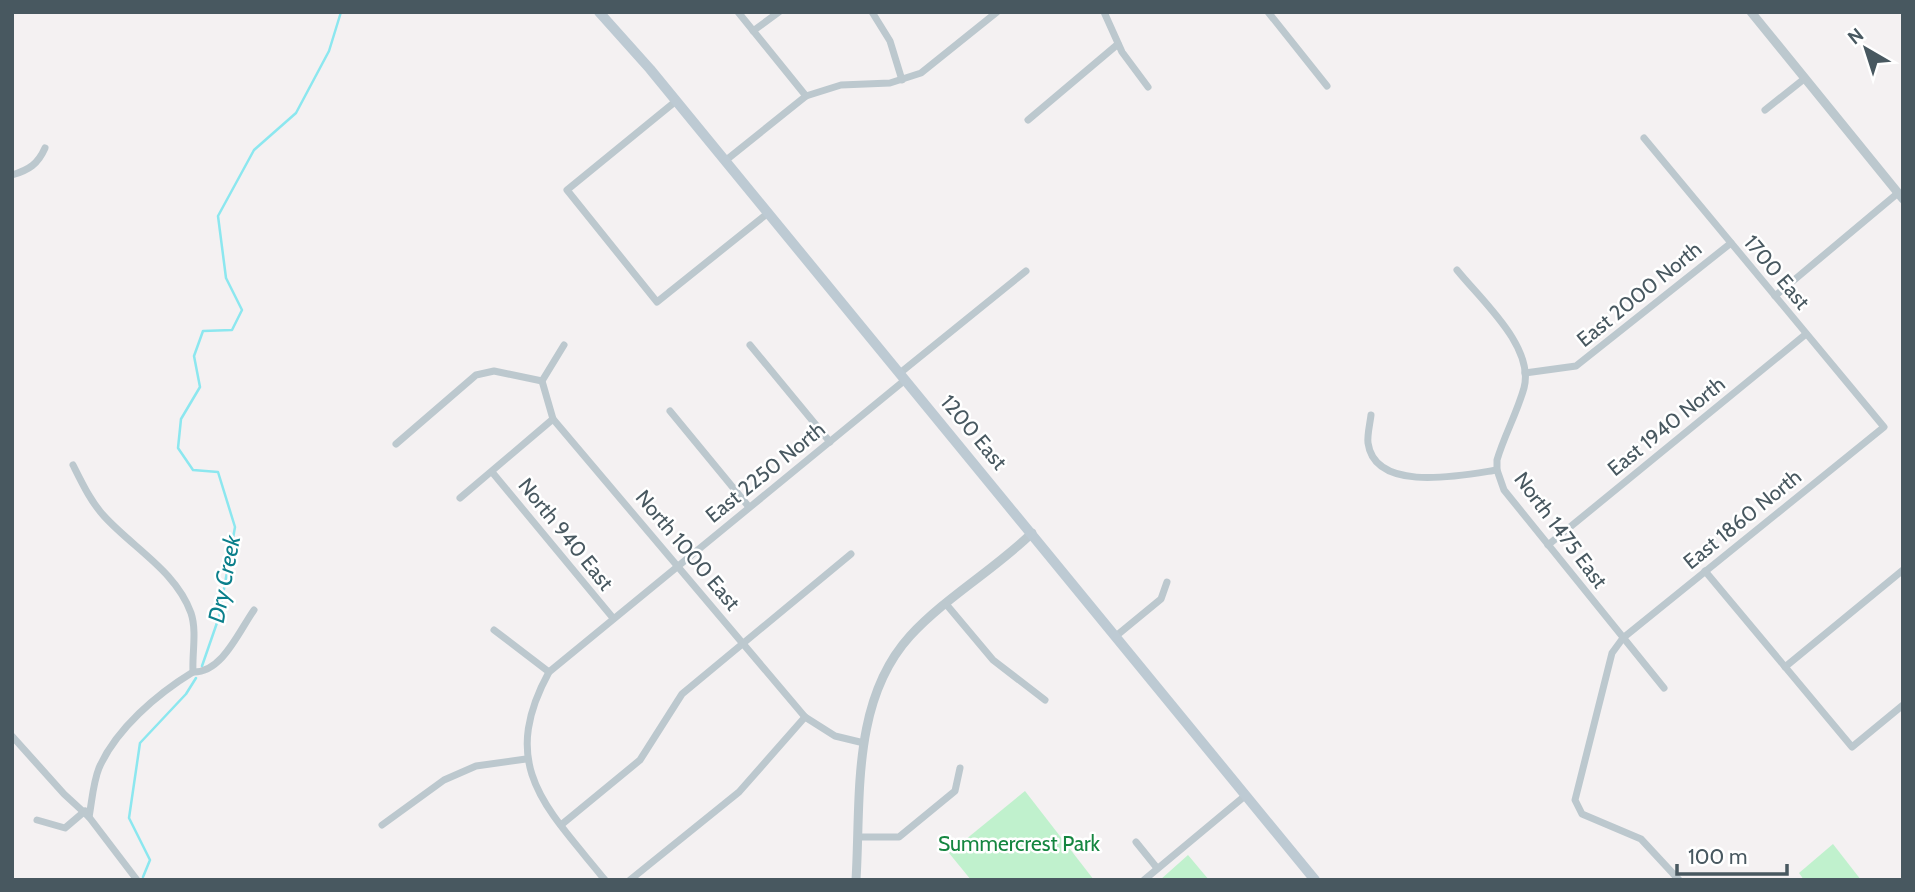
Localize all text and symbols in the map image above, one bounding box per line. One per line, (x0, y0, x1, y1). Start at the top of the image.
north arrow (1831, 14, 1901, 84)
text: N (1843, 23, 1868, 49)
street label: 1700 East (1739, 230, 1815, 314)
street label: East 2000 North (1572, 236, 1706, 352)
street label: East 1940 North (1602, 371, 1730, 481)
street label: 1200 East (936, 390, 1012, 474)
street label: East 2250 North (700, 416, 830, 528)
street label: East 1860 North (1678, 464, 1806, 574)
street label: North 1475 East (1509, 467, 1613, 593)
street label: North 940 East (513, 473, 619, 595)
street label: North 1000 East (631, 485, 745, 615)
water label: Dry Creek (202, 532, 246, 625)
park label: Summercrest Park (938, 831, 1101, 856)
scale bar (1677, 832, 1787, 876)
text: 100 m (1688, 844, 1747, 869)

